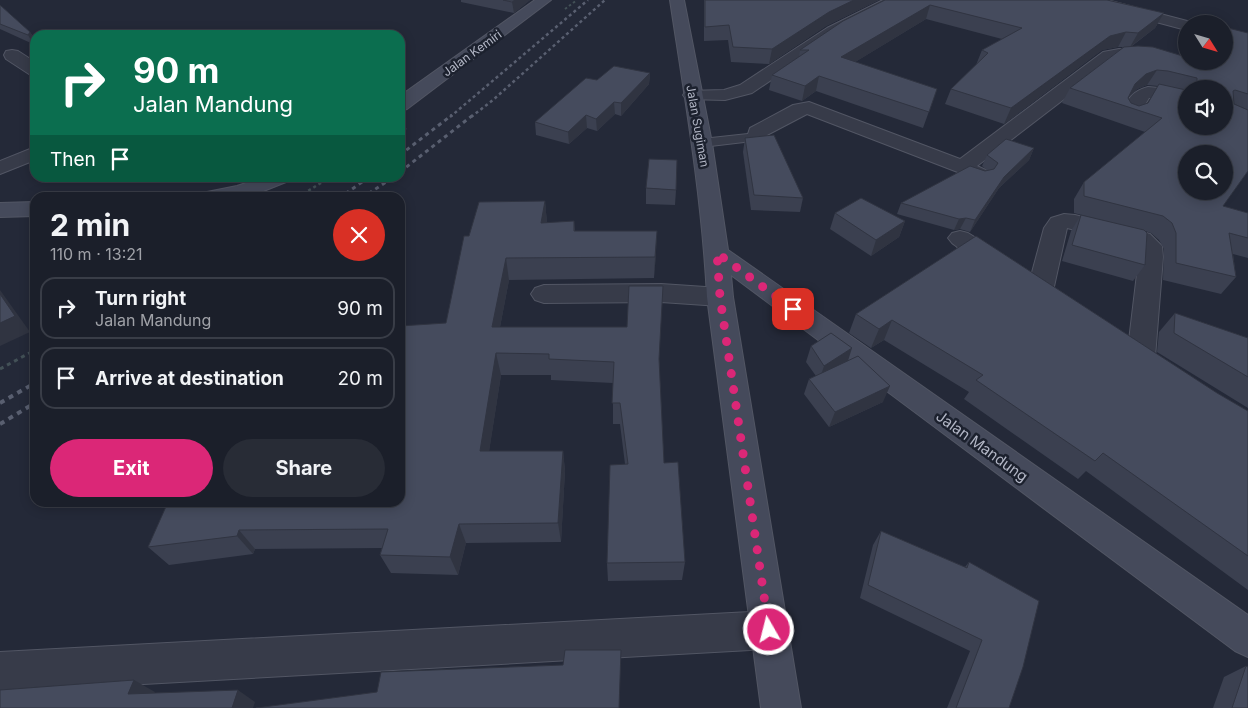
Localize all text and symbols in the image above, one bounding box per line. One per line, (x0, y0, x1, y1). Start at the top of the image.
north arrow (1178, 15, 1232, 70)
map controls (1178, 15, 1233, 200)
street label: Jalan Kemiri (440, 27, 505, 79)
text: 90 m (133, 49, 220, 91)
icon: right (50, 50, 115, 115)
button: sound (1178, 80, 1233, 135)
street label: Jalan Sugiman (683, 84, 713, 168)
text: Jalan Mandung (133, 91, 293, 117)
icon: arrive (106, 145, 134, 173)
button: search (1178, 145, 1233, 200)
text: Then (50, 148, 96, 171)
text: 2 min (50, 207, 130, 243)
button: close (333, 209, 385, 261)
text: 110 m · 13:21 (50, 244, 143, 264)
text: Turn right (95, 287, 186, 310)
pin (772, 288, 814, 330)
icon: right (52, 294, 80, 322)
icon: arrive (779, 295, 807, 323)
text: 90 m (337, 297, 383, 320)
text: Jalan Mandung (95, 310, 211, 330)
icon: arrive (52, 364, 80, 392)
text: Arrive at destination (95, 367, 284, 390)
text: 20 m (337, 367, 383, 390)
street label: Jalan Mandung (932, 406, 1032, 486)
button: Exit (50, 439, 213, 497)
button: Share (223, 439, 385, 497)
position arrow (742, 603, 794, 655)

